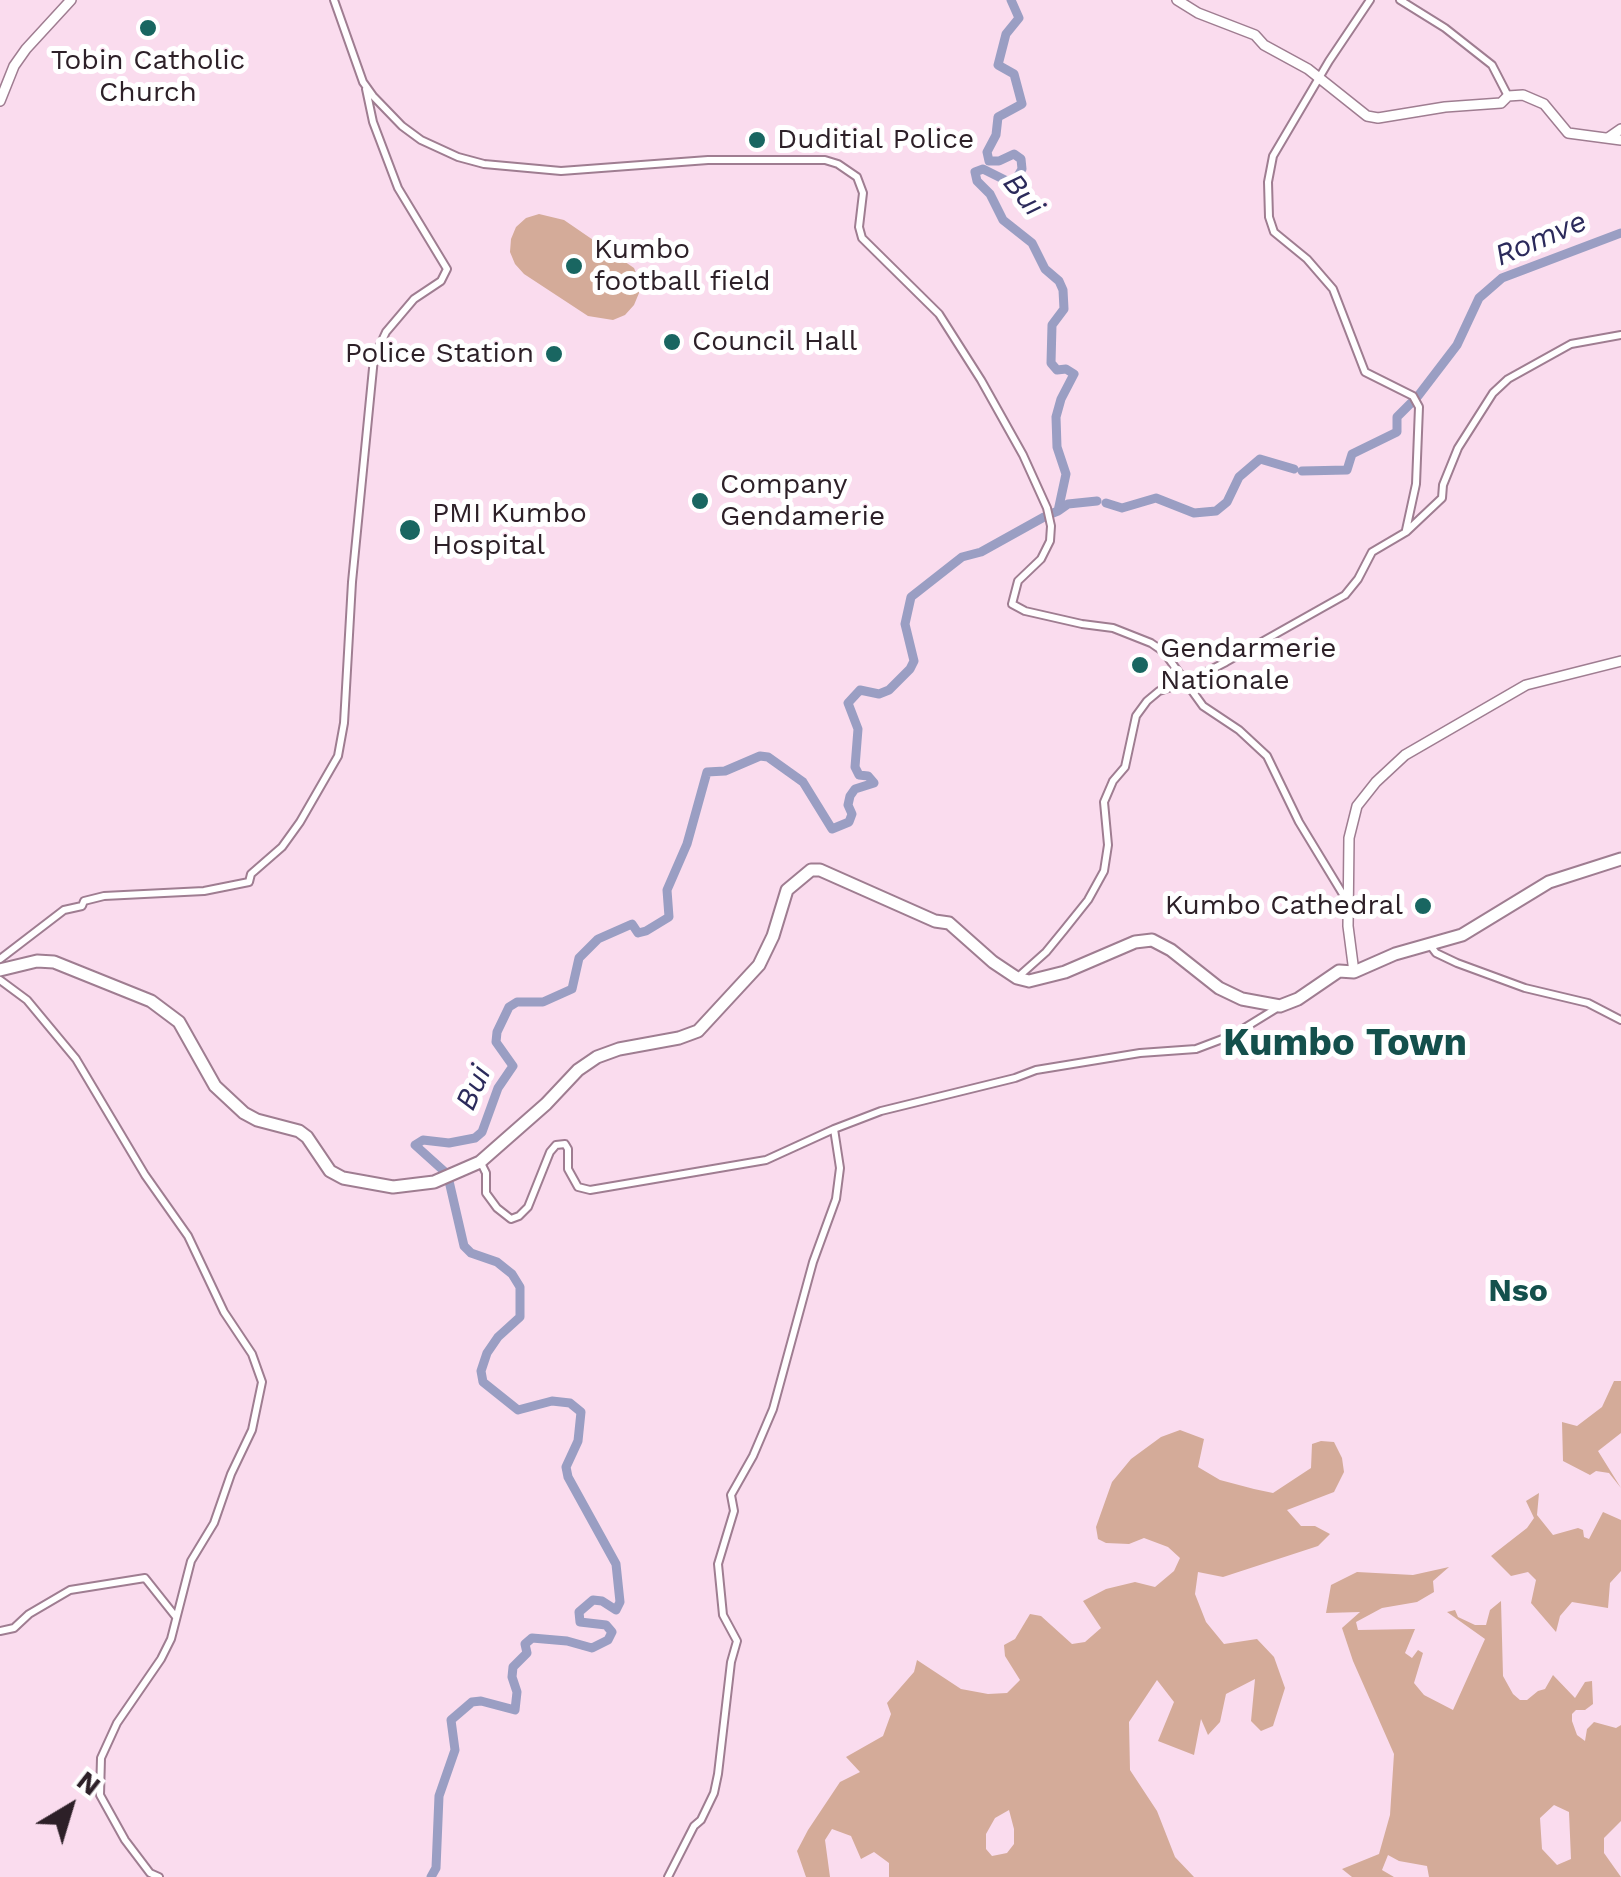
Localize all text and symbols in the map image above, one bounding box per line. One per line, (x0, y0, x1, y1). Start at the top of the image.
marker: Tobin Catholic Church (137, 17, 159, 39)
place label: Tobin Catholic Church (51, 44, 245, 110)
place label: Duditial Police (777, 123, 974, 157)
marker: Duditial Police (746, 129, 768, 151)
water label: Bui (995, 166, 1051, 224)
water label: Romve (1490, 204, 1592, 274)
place label: Kumbo football field (594, 233, 771, 299)
marker: Kumbo football field (563, 255, 585, 277)
place label: Council Hall (692, 325, 857, 359)
marker: Council Hall (661, 331, 683, 353)
place label: Police Station (345, 337, 534, 371)
marker: Police Station (543, 343, 565, 365)
place label: Company Gendamerie (720, 468, 885, 534)
marker: Company Gendamerie (689, 490, 711, 512)
place label: PMI Kumbo Hospital (432, 497, 587, 563)
marker: PMI Kumbo Hospital (397, 517, 423, 543)
place label: Gendarmerie Nationale (1160, 632, 1336, 698)
marker: Gendarmerie Nationale (1129, 654, 1151, 676)
place label: Kumbo Cathedral (1165, 889, 1403, 923)
marker: Kumbo Cathedral (1412, 895, 1434, 917)
district label: Kumbo Town (1223, 1021, 1467, 1067)
water label: Bui (448, 1060, 500, 1116)
district label: Nso (1488, 1273, 1548, 1311)
north arrow (20, 1757, 120, 1857)
text: N (70, 1764, 107, 1802)

